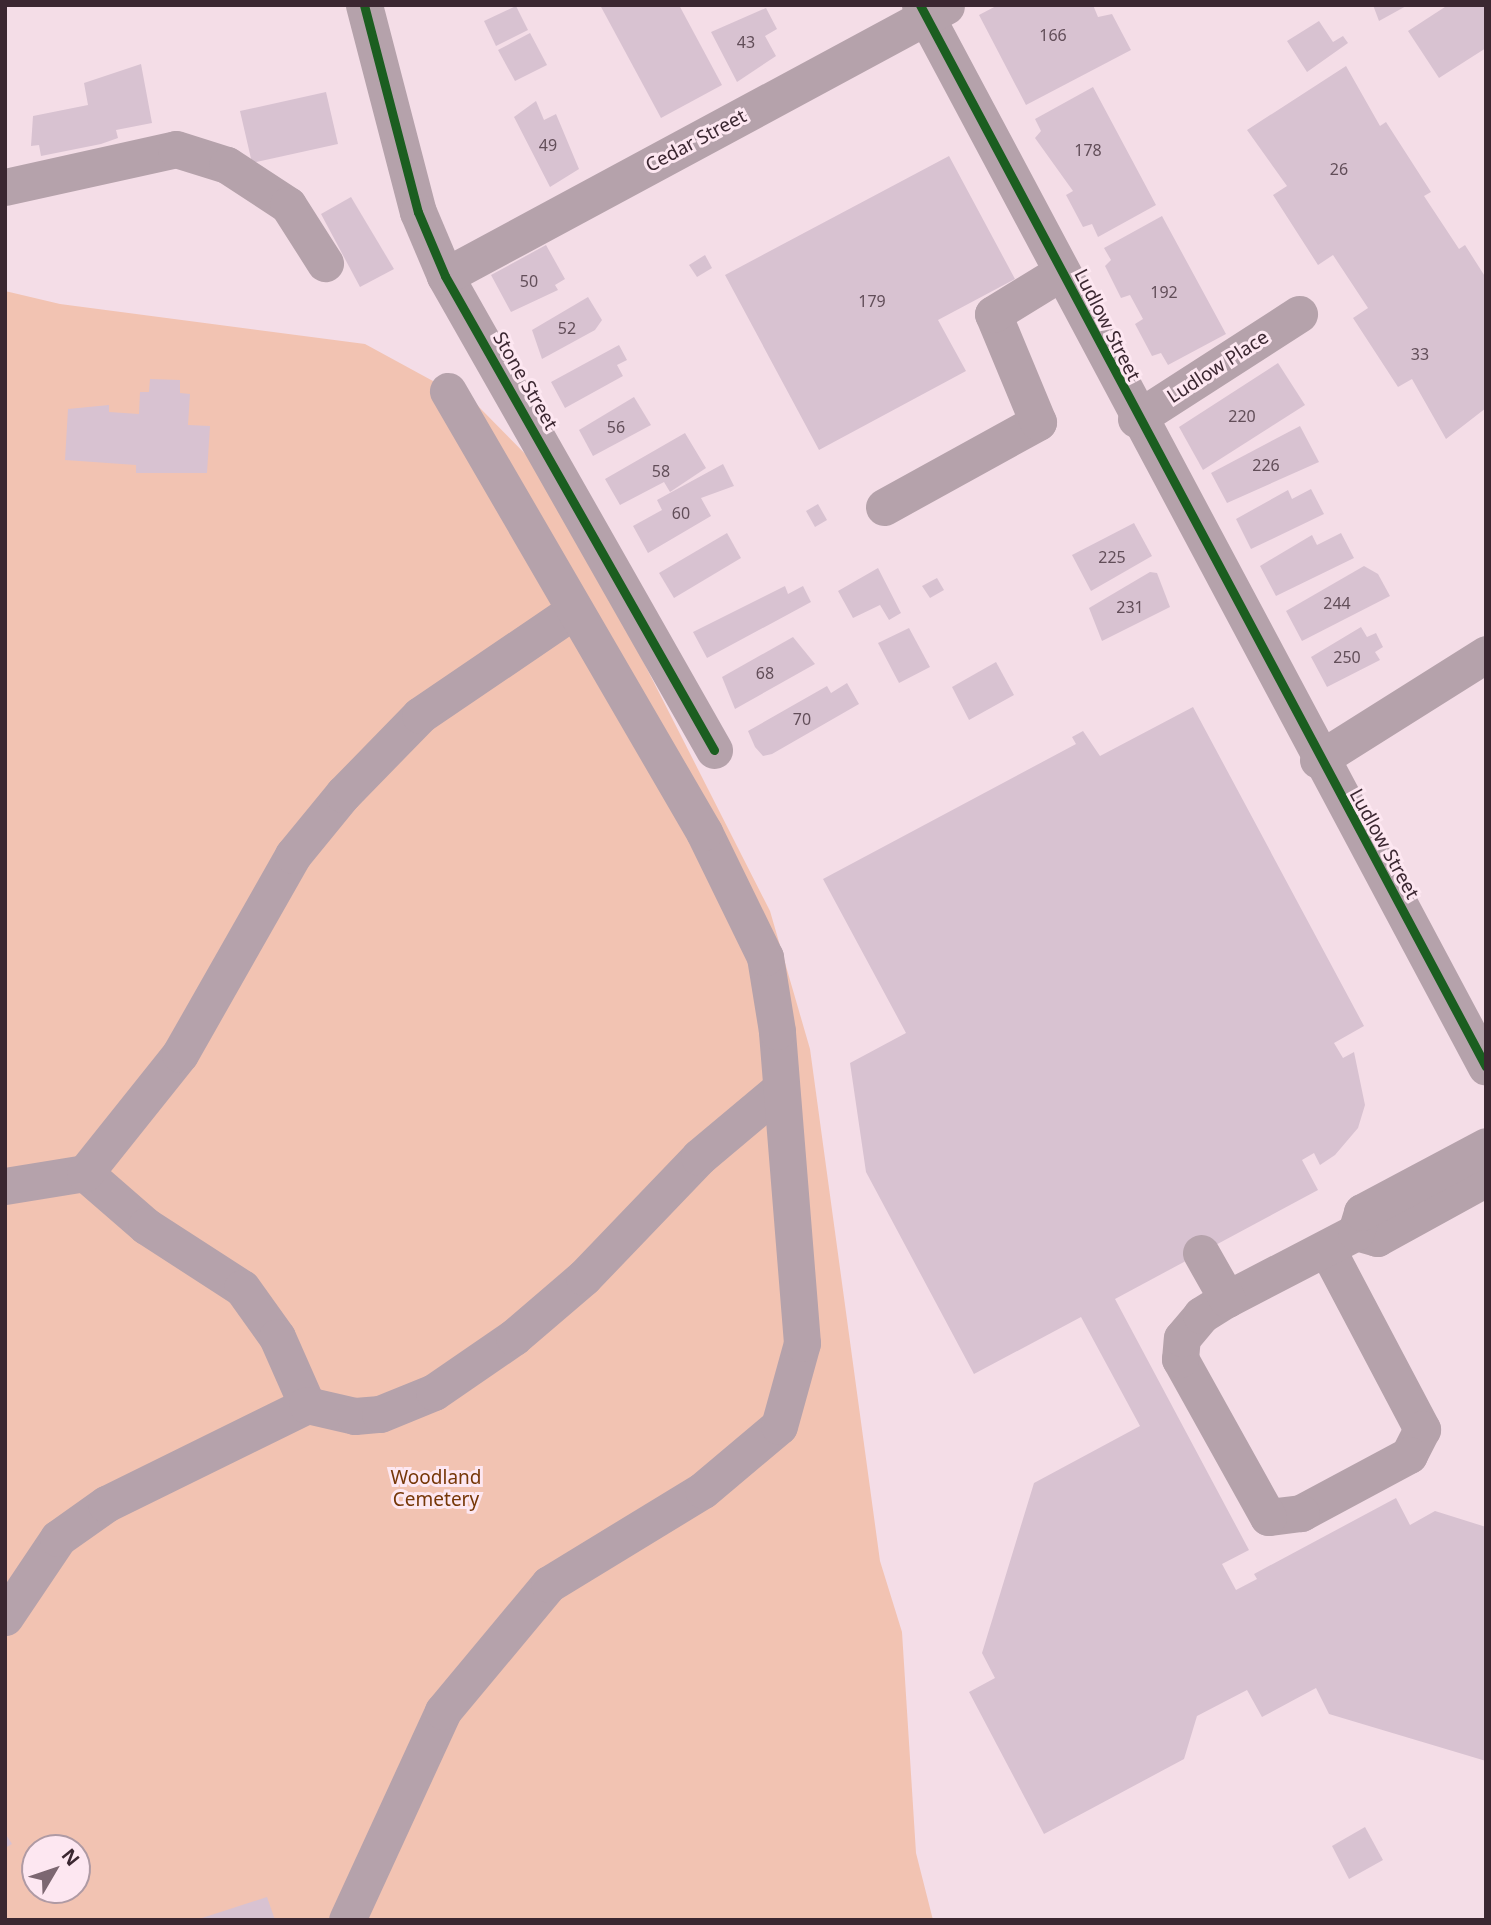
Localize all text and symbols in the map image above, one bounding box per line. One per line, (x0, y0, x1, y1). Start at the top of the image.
house number: 166 (1039, 25, 1067, 45)
house number: 43 (737, 32, 755, 52)
street label: Cedar Street (642, 105, 750, 177)
house number: 49 (539, 135, 557, 155)
house number: 178 (1074, 140, 1102, 160)
house number: 26 (1330, 159, 1348, 179)
street label: Ludlow Street (1069, 265, 1145, 385)
house number: 50 (520, 271, 538, 291)
house number: 192 (1150, 282, 1178, 302)
house number: 179 (858, 291, 886, 311)
house number: 52 (558, 318, 576, 338)
street label: Ludlow Place (1163, 326, 1273, 408)
street label: Stone Street (488, 328, 562, 434)
house number: 33 (1411, 344, 1429, 364)
house number: 220 (1228, 406, 1256, 426)
house number: 56 (607, 417, 625, 437)
house number: 226 (1252, 455, 1280, 475)
house number: 58 (652, 461, 670, 481)
house number: 60 (672, 503, 690, 523)
house number: 225 (1098, 547, 1126, 567)
house number: 244 (1323, 593, 1351, 613)
house number: 231 (1116, 597, 1144, 617)
house number: 250 (1333, 647, 1361, 667)
house number: 68 (756, 663, 774, 683)
house number: 70 (793, 709, 811, 729)
street label: Ludlow Street (1344, 785, 1424, 903)
park label: Woodland Cemetery (391, 1467, 481, 1511)
north arrow (21, 1834, 91, 1904)
text: N (56, 1843, 86, 1871)

